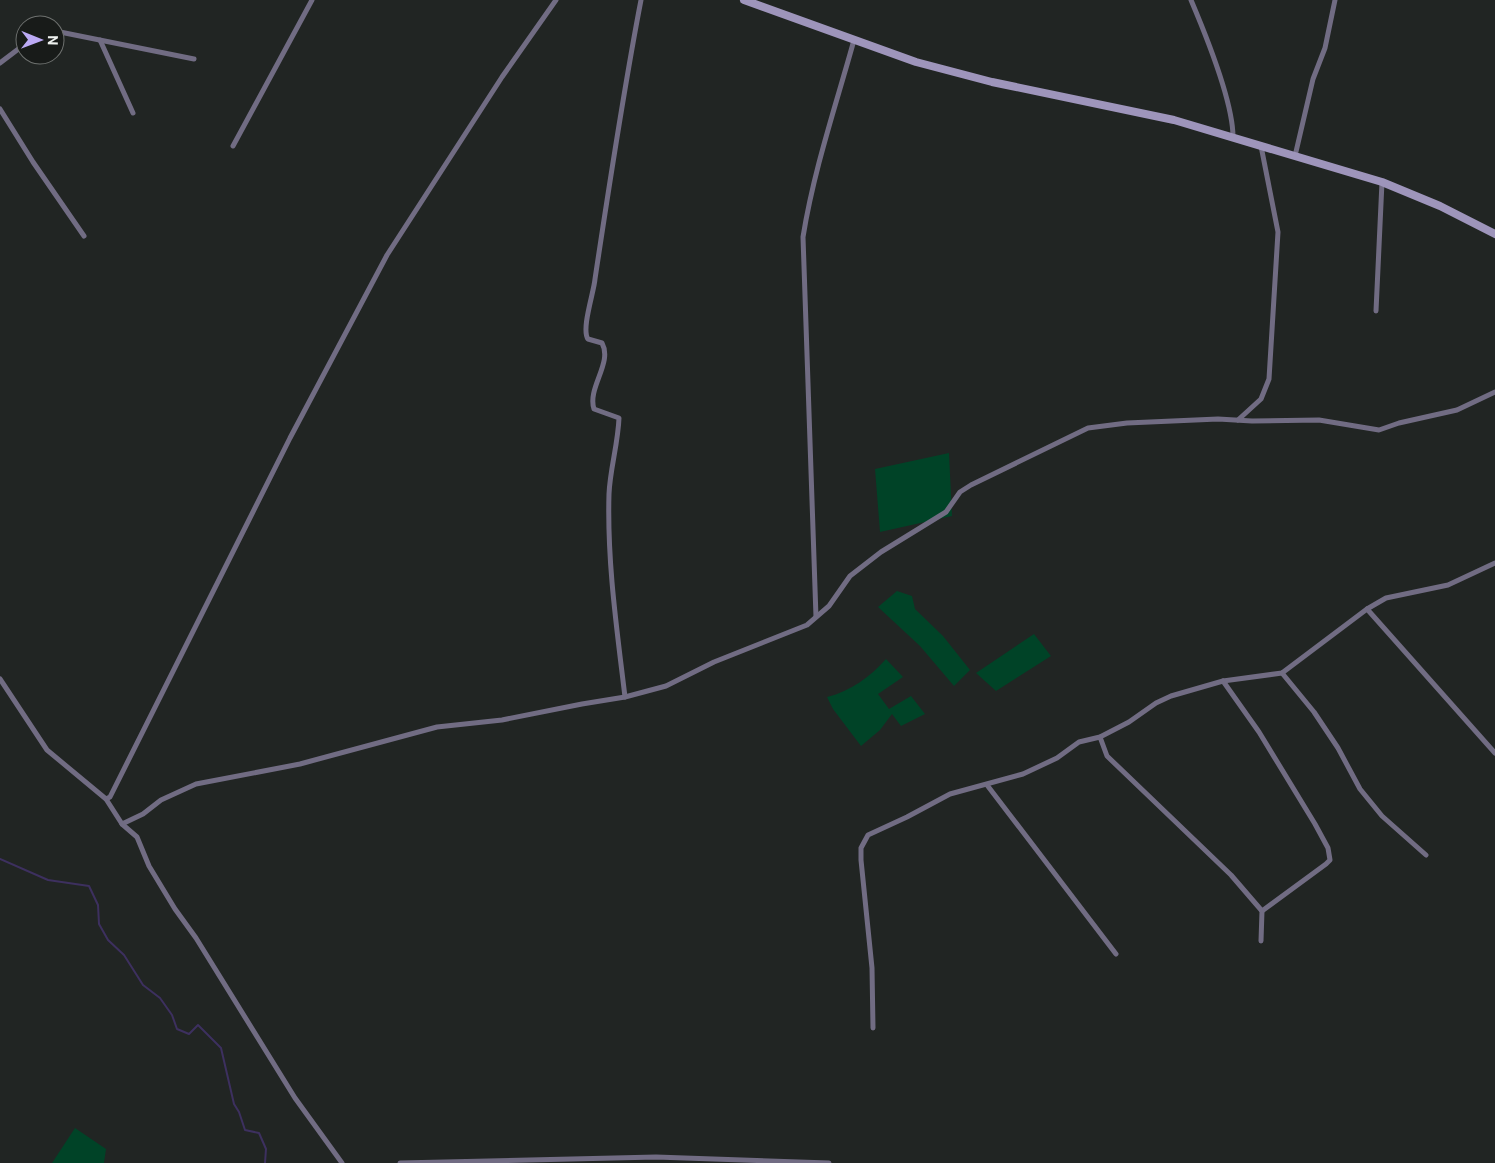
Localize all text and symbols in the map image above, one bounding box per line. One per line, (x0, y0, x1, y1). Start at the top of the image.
north arrow (15, 15, 65, 65)
text: N (45, 35, 61, 45)

